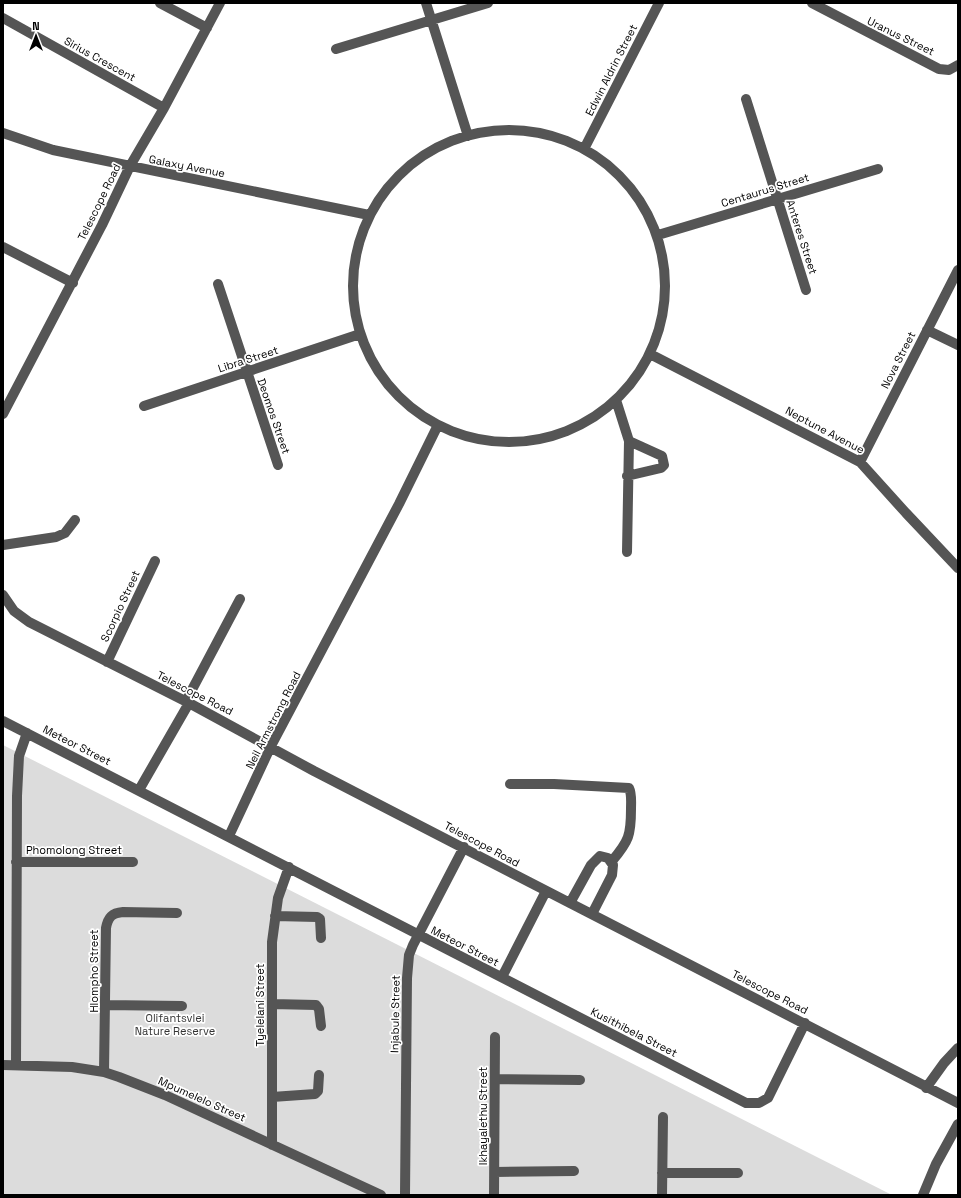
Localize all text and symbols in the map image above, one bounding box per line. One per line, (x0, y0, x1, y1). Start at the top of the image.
street label: Uranus Street (865, 14, 937, 58)
north arrow (16, 16, 56, 56)
text: N (32, 19, 40, 33)
street label: Edwin Aldrin Street (582, 22, 640, 118)
street label: Sirius Crescent (62, 34, 138, 84)
street label: Galaxy Avenue (148, 152, 226, 180)
street label: Telescope Road (74, 161, 124, 243)
street label: Centaurus Street (719, 170, 811, 210)
street label: Anteres Street (783, 198, 821, 276)
street label: Nova Street (878, 329, 918, 391)
street label: Libra Street (216, 343, 280, 375)
street label: Deomos Street (255, 376, 293, 456)
street label: Neptune Avenue (783, 403, 867, 457)
street label: Scorpio Street (97, 568, 143, 644)
street label: Telescope Road (155, 668, 235, 718)
street label: Neil Armstrong Road (242, 669, 304, 771)
street label: Meteor Street (41, 722, 113, 768)
street label: Telescope Road (442, 818, 522, 870)
street label: Phomolong Street (26, 843, 122, 857)
street label: Meteor Street (429, 923, 501, 969)
street label: Hlompho Street (87, 929, 101, 1013)
street label: Tyelelani Street (253, 964, 267, 1046)
street label: Telescope Road (730, 967, 810, 1017)
street label: Injabule Street (387, 975, 403, 1053)
street label: Kusithibela Street (588, 1004, 680, 1060)
park label: Olifantsvlei Nature Reserve (135, 1011, 215, 1038)
street label: Ikhayalethu Street (476, 1067, 490, 1165)
street label: Mpumelelo Street (156, 1073, 248, 1125)

